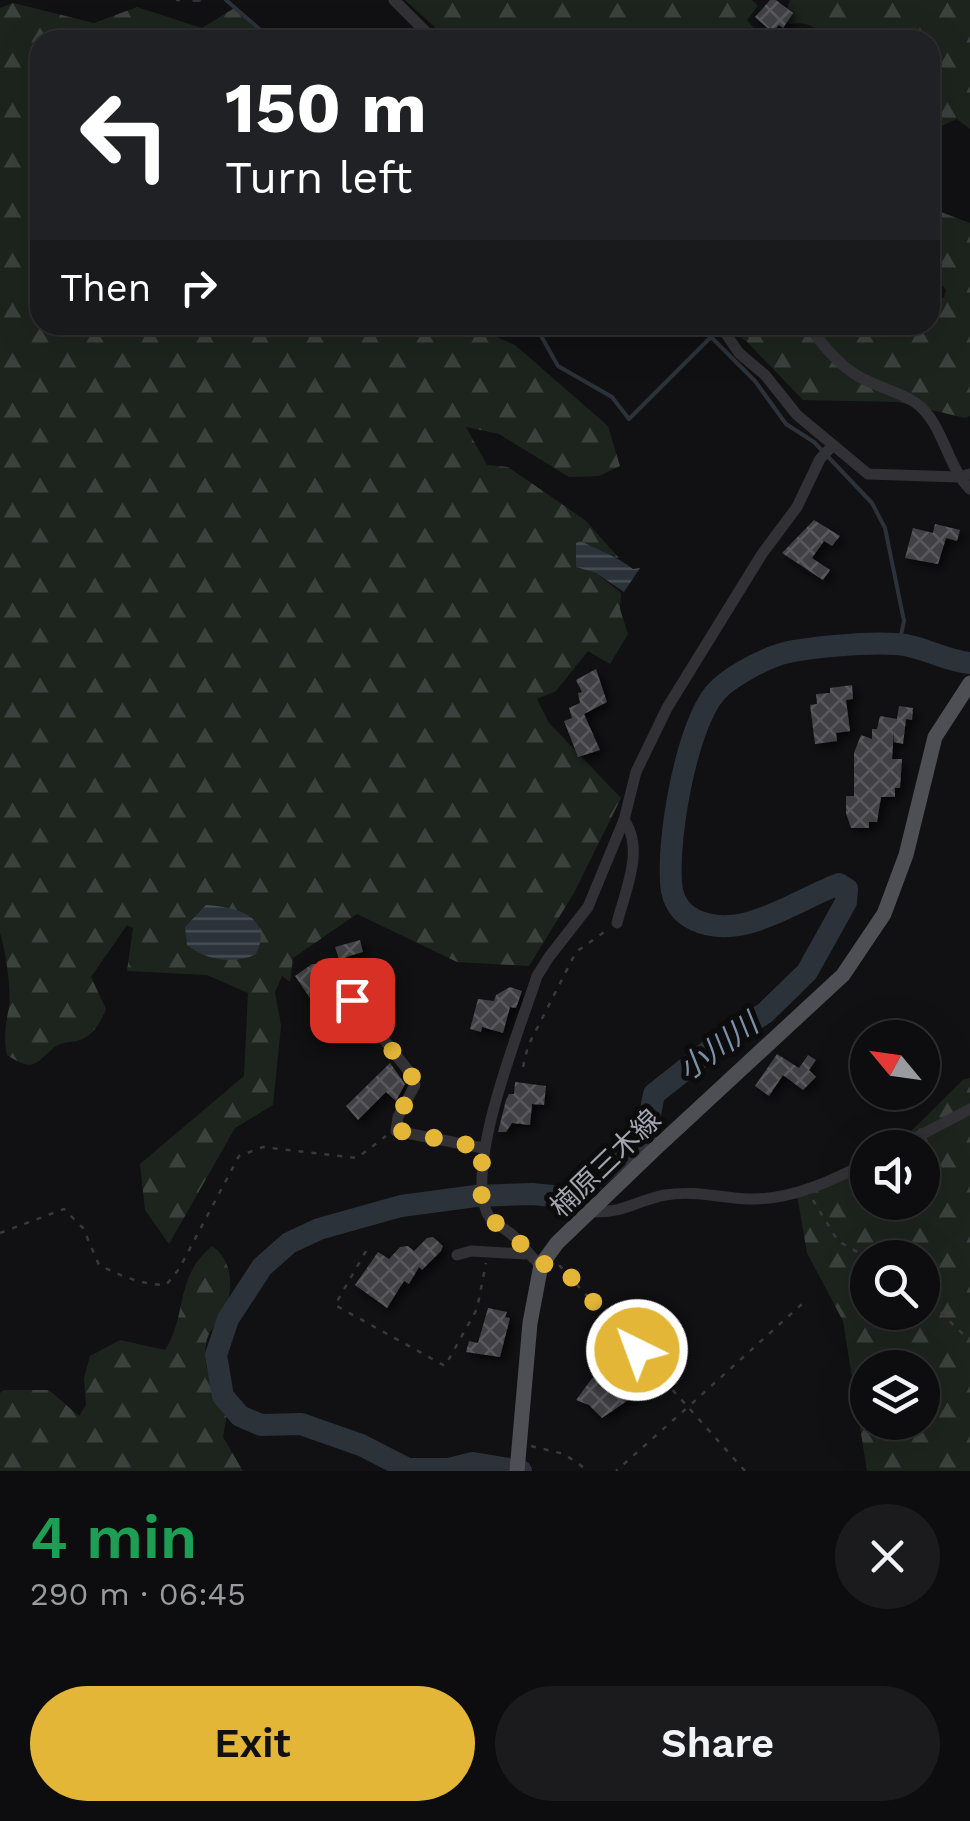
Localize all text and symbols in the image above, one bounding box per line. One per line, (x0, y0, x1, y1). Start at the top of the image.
text: 150 m (225, 67, 427, 149)
icon: left (60, 70, 190, 200)
text: Turn left (225, 151, 412, 204)
icon: right (171, 260, 226, 315)
text: Then (60, 266, 151, 310)
pin (310, 958, 395, 1043)
icon: arrive (325, 973, 380, 1028)
water label: 小川川 (671, 1004, 767, 1087)
north arrow (850, 1020, 940, 1110)
map controls (850, 1020, 940, 1440)
street label: 楠原三木線 (544, 1103, 667, 1224)
button: sound (850, 1130, 940, 1220)
button: search (850, 1240, 940, 1330)
position arrow (585, 1298, 689, 1402)
button: layers (850, 1350, 940, 1440)
text: 4 min (30, 1502, 197, 1573)
button: close (835, 1504, 940, 1609)
text: 290 m · 06:45 (30, 1575, 246, 1613)
button: Exit (30, 1686, 475, 1801)
button: Share (495, 1686, 940, 1801)

